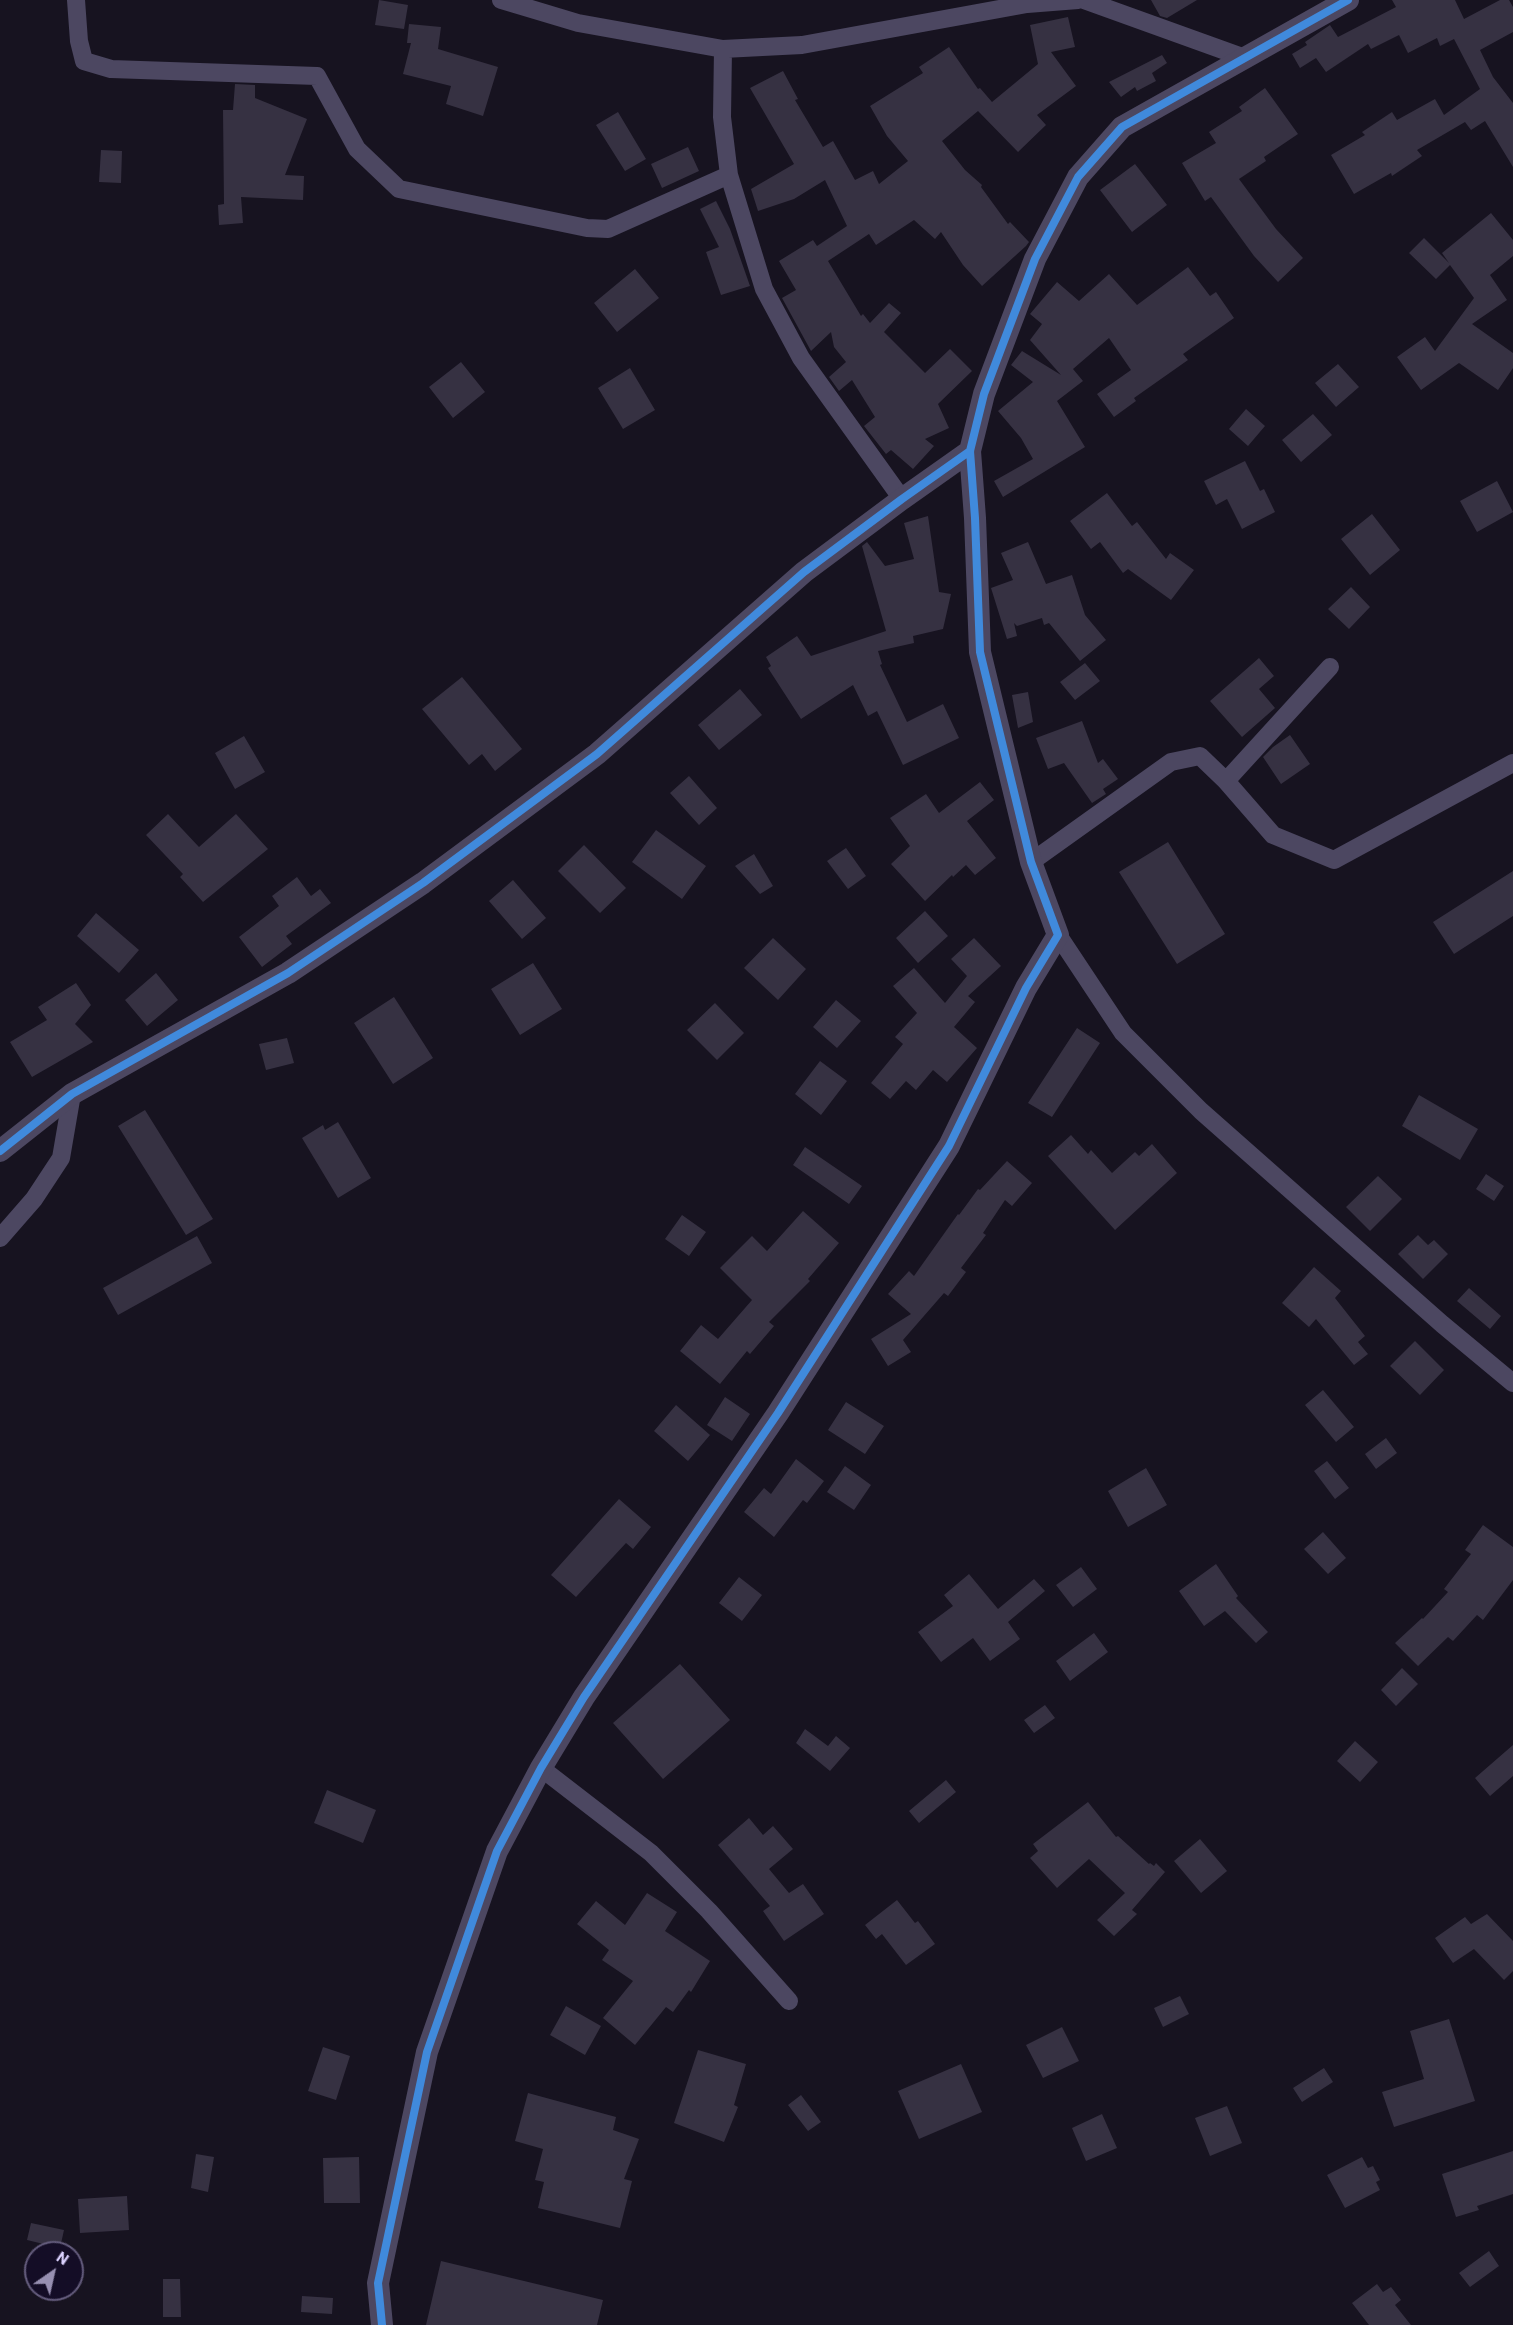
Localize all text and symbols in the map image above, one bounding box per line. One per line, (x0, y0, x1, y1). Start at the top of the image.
north arrow (24, 2241, 84, 2301)
text: N (53, 2246, 73, 2268)

